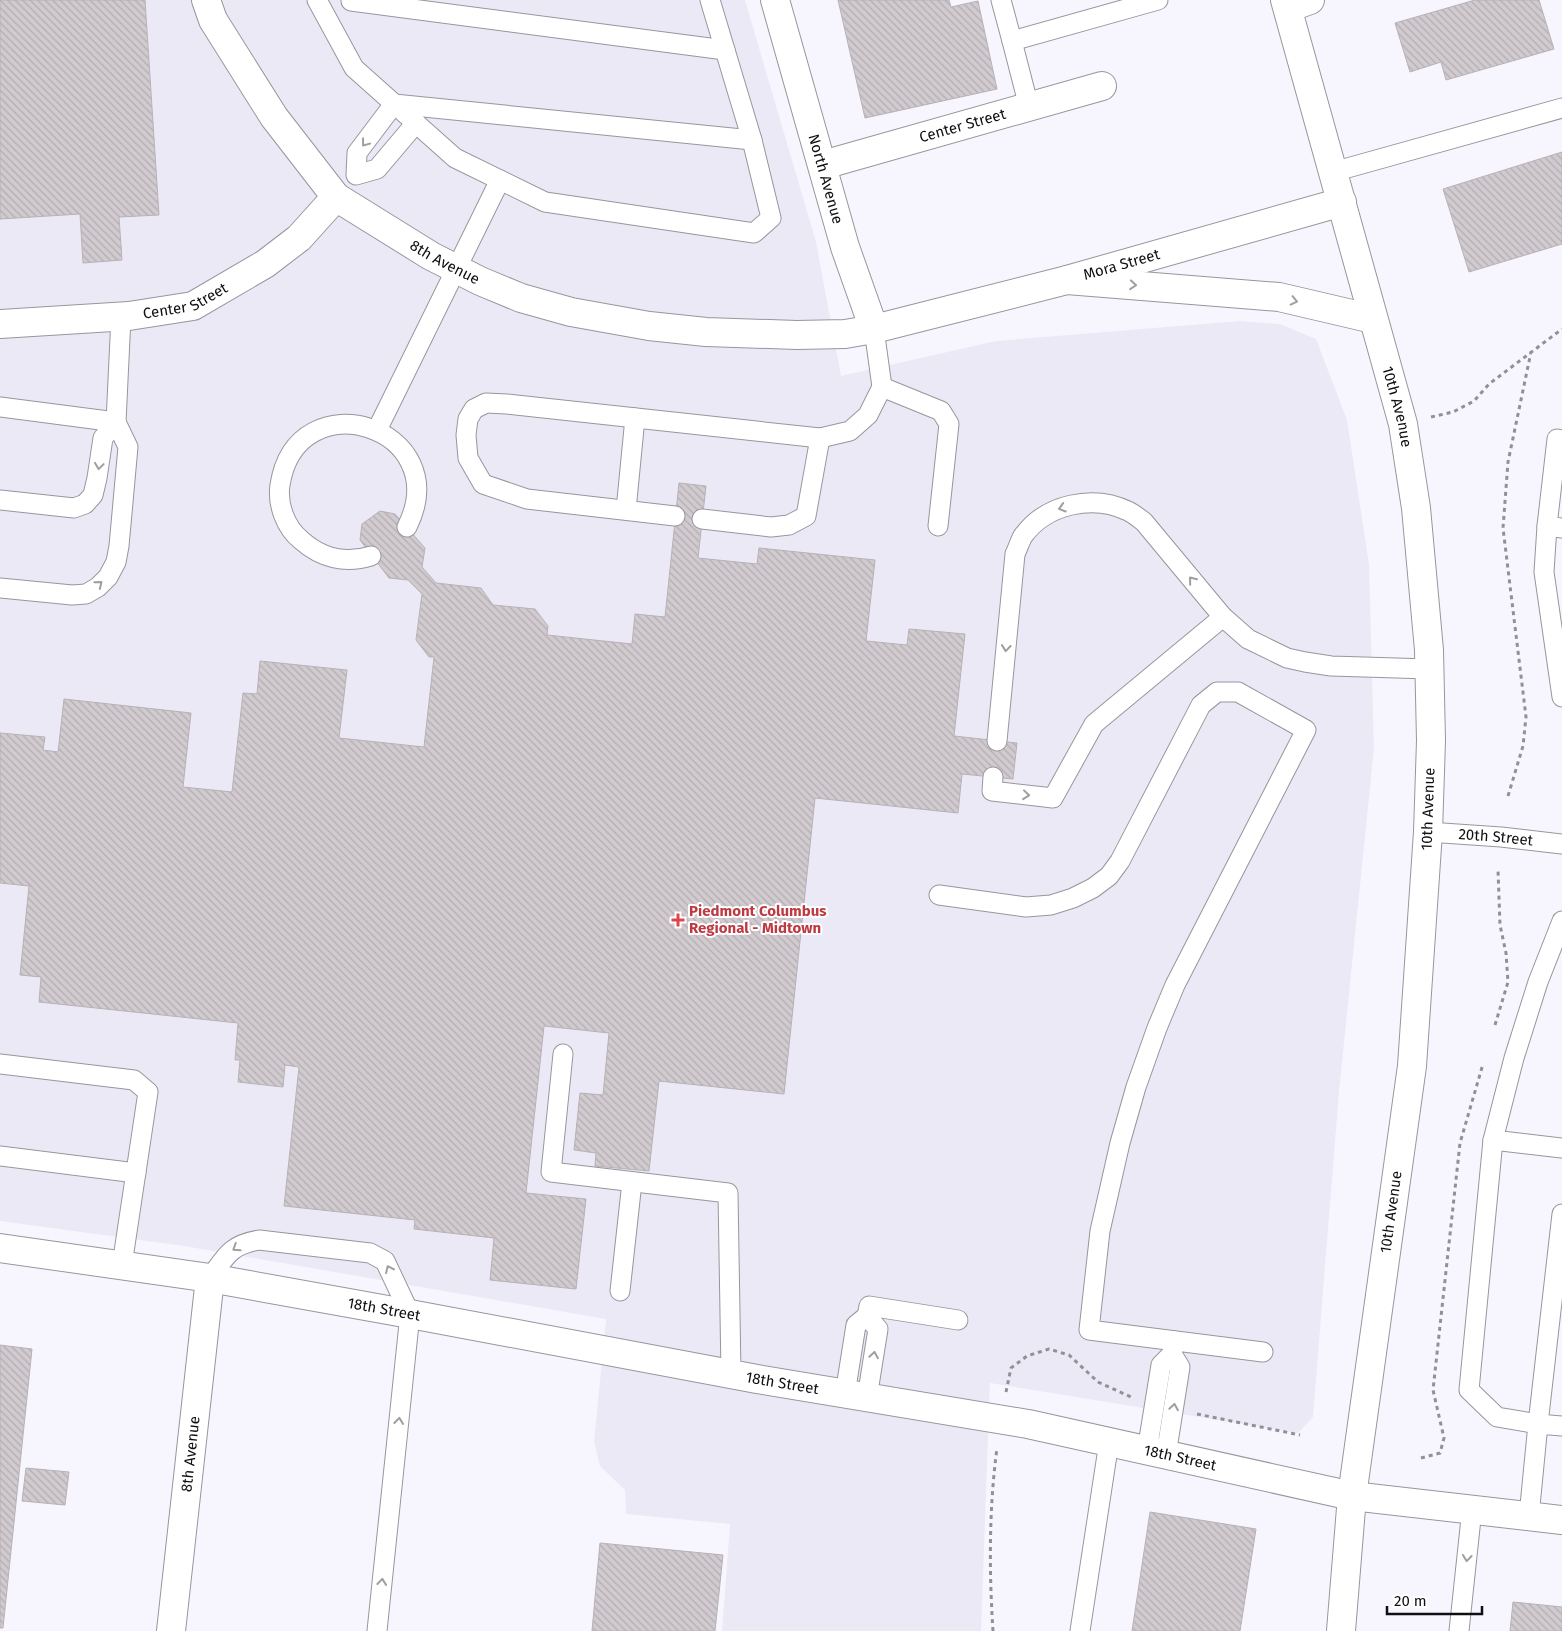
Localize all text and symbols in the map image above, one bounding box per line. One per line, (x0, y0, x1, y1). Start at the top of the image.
street label: Center Street (917, 105, 1008, 146)
street label: North Avenue (804, 132, 847, 226)
one-way arrow (362, 137, 370, 146)
street label: 8th Avenue (407, 236, 483, 288)
street label: Mora Street (1081, 245, 1162, 284)
street label: Center Street (142, 279, 231, 323)
one-way arrow (1129, 280, 1137, 291)
one-way arrow (1290, 295, 1299, 306)
street label: 10th Avenue (1378, 364, 1415, 448)
one-way arrow (94, 462, 105, 470)
one-way arrow (1058, 502, 1066, 512)
one-way arrow (1188, 576, 1197, 585)
one-way arrow (93, 582, 102, 590)
one-way arrow (1001, 644, 1012, 652)
street label: 10th Avenue (1418, 767, 1438, 851)
one-way arrow (1023, 789, 1031, 800)
street label: 20th Street (1458, 825, 1535, 850)
place label: Piedmont Columbus Regional - Midtown (689, 902, 827, 937)
marker: Piedmont Columbus Regional - Midtown (671, 913, 685, 927)
street label: 10th Avenue (1376, 1170, 1406, 1254)
one-way arrow (233, 1241, 242, 1251)
one-way arrow (385, 1265, 395, 1274)
street label: 18th Street (346, 1294, 423, 1325)
one-way arrow (868, 1350, 879, 1358)
street label: 18th Street (744, 1368, 821, 1398)
one-way arrow (1168, 1403, 1179, 1411)
street label: 8th Avenue (177, 1415, 204, 1493)
one-way arrow (393, 1417, 404, 1425)
street label: 18th Street (1142, 1441, 1219, 1475)
one-way arrow (1462, 1554, 1473, 1562)
one-way arrow (376, 1578, 387, 1586)
scale bar (1387, 1584, 1482, 1616)
text: 20 m (1394, 1592, 1427, 1610)

